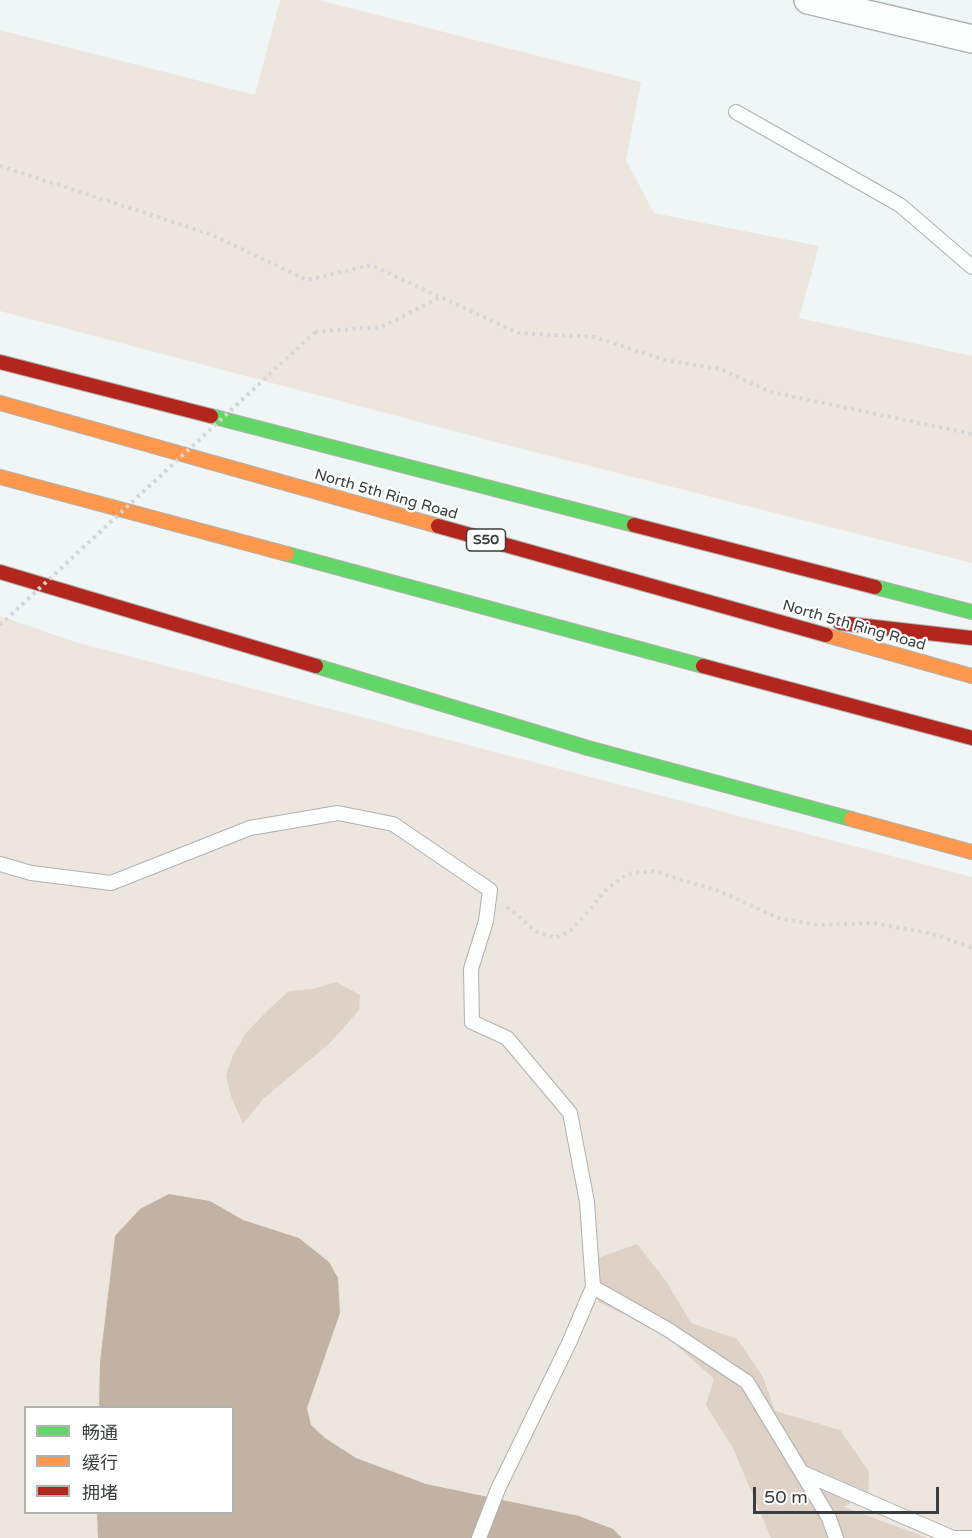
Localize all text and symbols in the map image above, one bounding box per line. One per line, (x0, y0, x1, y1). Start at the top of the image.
street label: North 5th Ring Road (312, 466, 460, 524)
road number: S50 (466, 529, 506, 551)
street label: North 5th Ring Road (780, 597, 928, 655)
legend (24, 1406, 234, 1514)
text: 畅通 (82, 1422, 118, 1444)
text: 缓行 (82, 1452, 118, 1474)
scale bar (756, 1475, 942, 1513)
text: 拥堵 (82, 1482, 118, 1504)
text: 50 m (764, 1486, 808, 1508)

